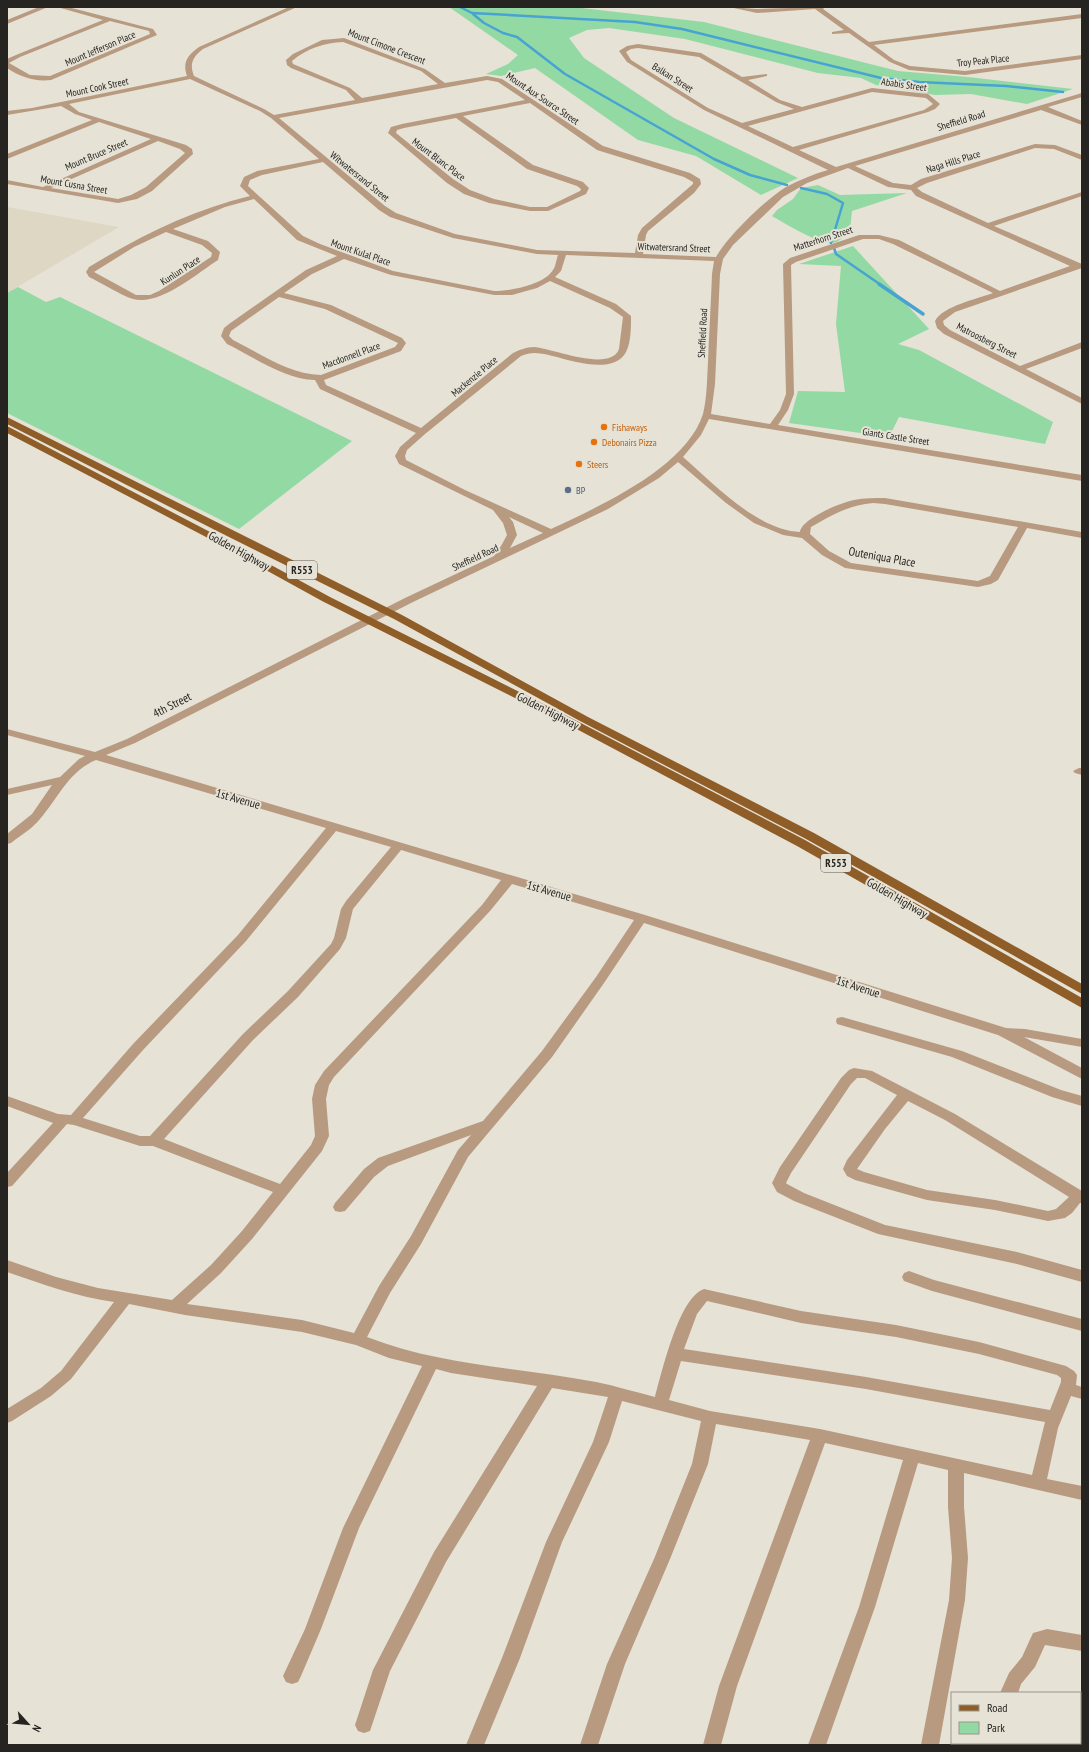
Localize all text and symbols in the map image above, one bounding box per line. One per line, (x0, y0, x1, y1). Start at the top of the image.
street label: Mount Cimone Crescent (346, 26, 428, 67)
street label: Mount Jefferson Place (63, 28, 137, 69)
street label: Troy Peak Place (956, 51, 1010, 70)
street label: Balkan Street (650, 60, 696, 95)
street label: Mount Aux Source Street (504, 69, 582, 128)
street label: Mount Cook Street (65, 74, 130, 100)
street label: Ababis Street (880, 75, 928, 94)
street label: Sheffield Road (935, 107, 987, 134)
street label: Mount Bruce Street (63, 135, 130, 173)
street label: Mount Blanc Place (409, 135, 468, 184)
street label: Naga Hills Place (925, 147, 982, 176)
street label: Witwatersrand Street (327, 148, 392, 204)
street label: Mount Cusna Street (39, 172, 109, 197)
street label: Matterhorn Street (792, 223, 855, 254)
street label: Mount Kulal Place (329, 236, 393, 269)
street label: Witwatersrand Street (637, 240, 711, 255)
street label: Kunlun Place (158, 253, 203, 288)
street label: Sheffield Road (695, 308, 710, 358)
street label: Matroosberg Street (954, 320, 1019, 361)
street label: Macdonnell Place (320, 339, 382, 372)
street label: Mackenzie Place (448, 353, 500, 400)
place label: Fishaways (612, 421, 648, 434)
marker: Fishaways (599, 422, 609, 432)
street label: Giants Castle Street (862, 425, 931, 448)
place label: Debonairs Pizza (602, 436, 657, 449)
marker: Debonairs Pizza (589, 437, 599, 447)
place label: Steers (587, 458, 609, 471)
marker: Steers (574, 459, 584, 469)
place label: BP (576, 484, 586, 497)
marker: BP (563, 485, 573, 495)
street label: Golden Highway (206, 528, 273, 574)
street label: Sheffield Road (450, 541, 500, 574)
street label: Outeniqua Place (847, 543, 917, 570)
road number: R553 (287, 561, 317, 579)
street label: 4th Street (150, 688, 194, 721)
street label: Golden Highway (515, 688, 582, 733)
street label: 1st Avenue (214, 785, 262, 812)
road number: R553 (821, 854, 851, 872)
street label: Golden Highway (864, 874, 931, 921)
street label: 1st Avenue (525, 877, 573, 904)
street label: 1st Avenue (834, 972, 882, 1001)
legend (951, 1692, 1081, 1744)
text: Road (987, 1700, 1007, 1715)
north arrow (8, 1704, 48, 1744)
text: Park (987, 1720, 1005, 1735)
text: N (29, 1723, 44, 1734)

